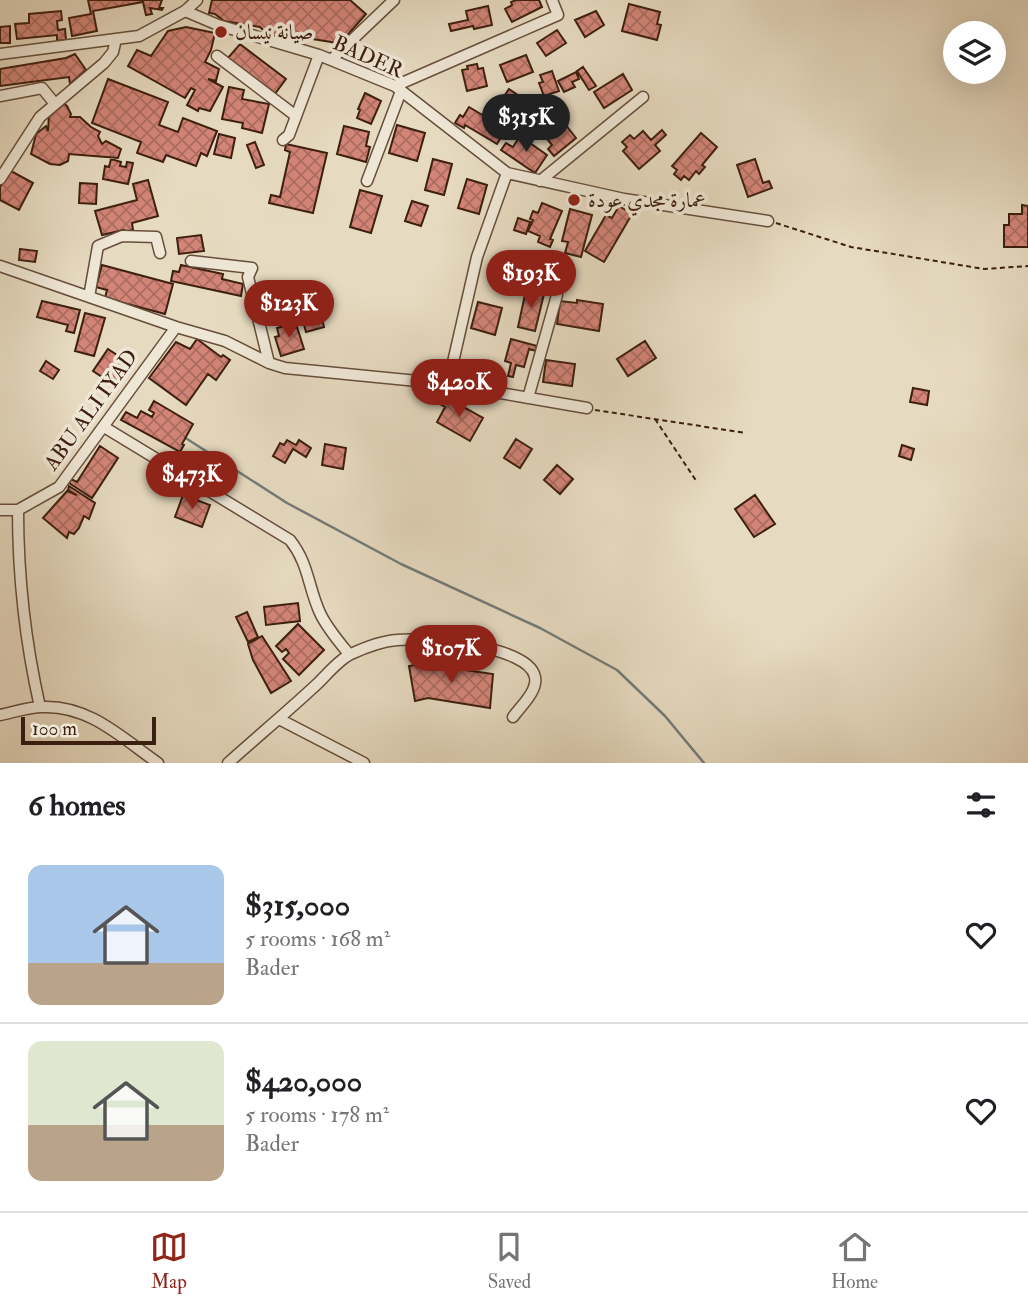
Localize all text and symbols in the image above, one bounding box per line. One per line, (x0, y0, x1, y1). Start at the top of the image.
place label: صيانة نيسان (235, 19, 313, 46)
map controls (943, 21, 1006, 84)
button: layers (943, 21, 1006, 84)
marker: صيانة نيسان (213, 24, 229, 40)
street label: BADER (329, 30, 408, 85)
pin: $315K (477, 94, 575, 154)
text: $315K (498, 102, 554, 131)
place label: عمارة مجدي عودة (588, 187, 706, 216)
marker: عمارة مجدي عودة (566, 192, 582, 208)
pin: $193K (482, 250, 580, 310)
text: $193K (502, 258, 560, 287)
pin: $123K (240, 280, 338, 340)
text: $123K (260, 288, 318, 317)
street label: ABU ALI IYAD (37, 344, 144, 477)
pin: $420K (410, 360, 508, 419)
text: $420K (427, 367, 491, 396)
pin: $473K (143, 452, 241, 511)
text: $473K (162, 459, 222, 488)
pin: $107K (402, 626, 500, 685)
text: $107K (421, 633, 481, 662)
scale bar (21, 714, 156, 746)
text: 100 m (32, 717, 77, 741)
icon: filters (962, 786, 1000, 824)
text: 6 homes (28, 787, 126, 824)
text: $315,000 (245, 887, 350, 924)
icon: home (84, 893, 168, 977)
icon: heart (962, 916, 1000, 954)
text: 5 rooms · 168 m² (245, 924, 390, 953)
text: Bader (245, 953, 299, 982)
text: $420,000 (245, 1063, 362, 1100)
icon: home (84, 1069, 168, 1153)
icon: heart (962, 1092, 1000, 1130)
text: 5 rooms · 178 m² (245, 1100, 389, 1129)
text: Bader (245, 1129, 299, 1158)
tab: Map (150, 1228, 188, 1294)
tab: Saved (488, 1228, 531, 1294)
tab: Home (831, 1228, 878, 1294)

